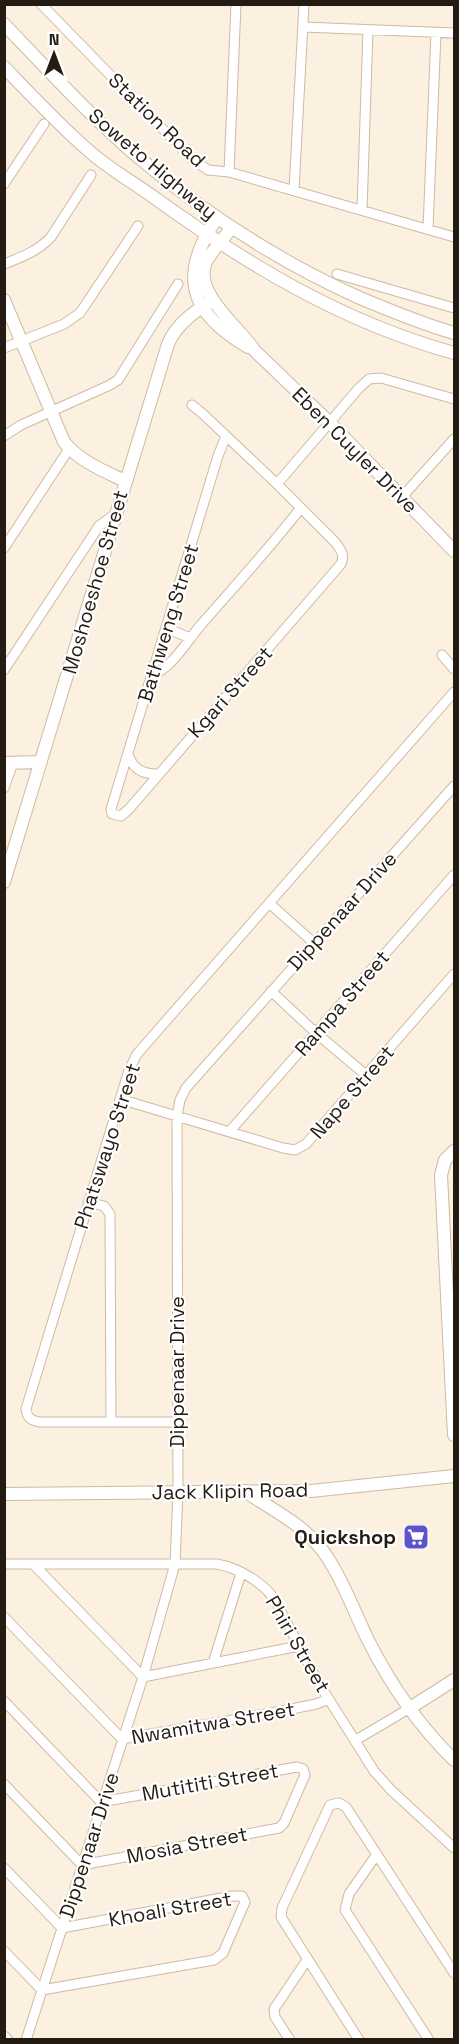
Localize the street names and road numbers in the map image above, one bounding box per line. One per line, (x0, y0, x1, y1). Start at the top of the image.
street label: Station Road (103, 67, 211, 173)
street label: Soweto Highway (83, 102, 223, 226)
street label: Eben Cuyler Drive (286, 381, 424, 519)
street label: Moshoeshoe Street (56, 487, 134, 677)
street label: Bathweng Street (132, 541, 204, 705)
street label: Kgari Street (182, 641, 278, 743)
street label: Dippenaar Drive (282, 846, 402, 976)
street label: Rampa Street (289, 945, 395, 1061)
street label: Nape Street (304, 1040, 400, 1144)
street label: Phatswayo Street (68, 1060, 146, 1232)
street label: Dippenaar Drive (164, 1296, 190, 1448)
street label: Jack Klipin Road (151, 1477, 309, 1505)
street label: Phiri Street (260, 1591, 336, 1697)
street label: Nwamitwa Street (129, 1696, 297, 1750)
street label: Mutititi Street (140, 1757, 280, 1807)
street label: Dippenaar Drive (53, 1769, 125, 1921)
street label: Mosia Street (124, 1821, 250, 1869)
street label: Khoali Street (106, 1885, 234, 1933)

